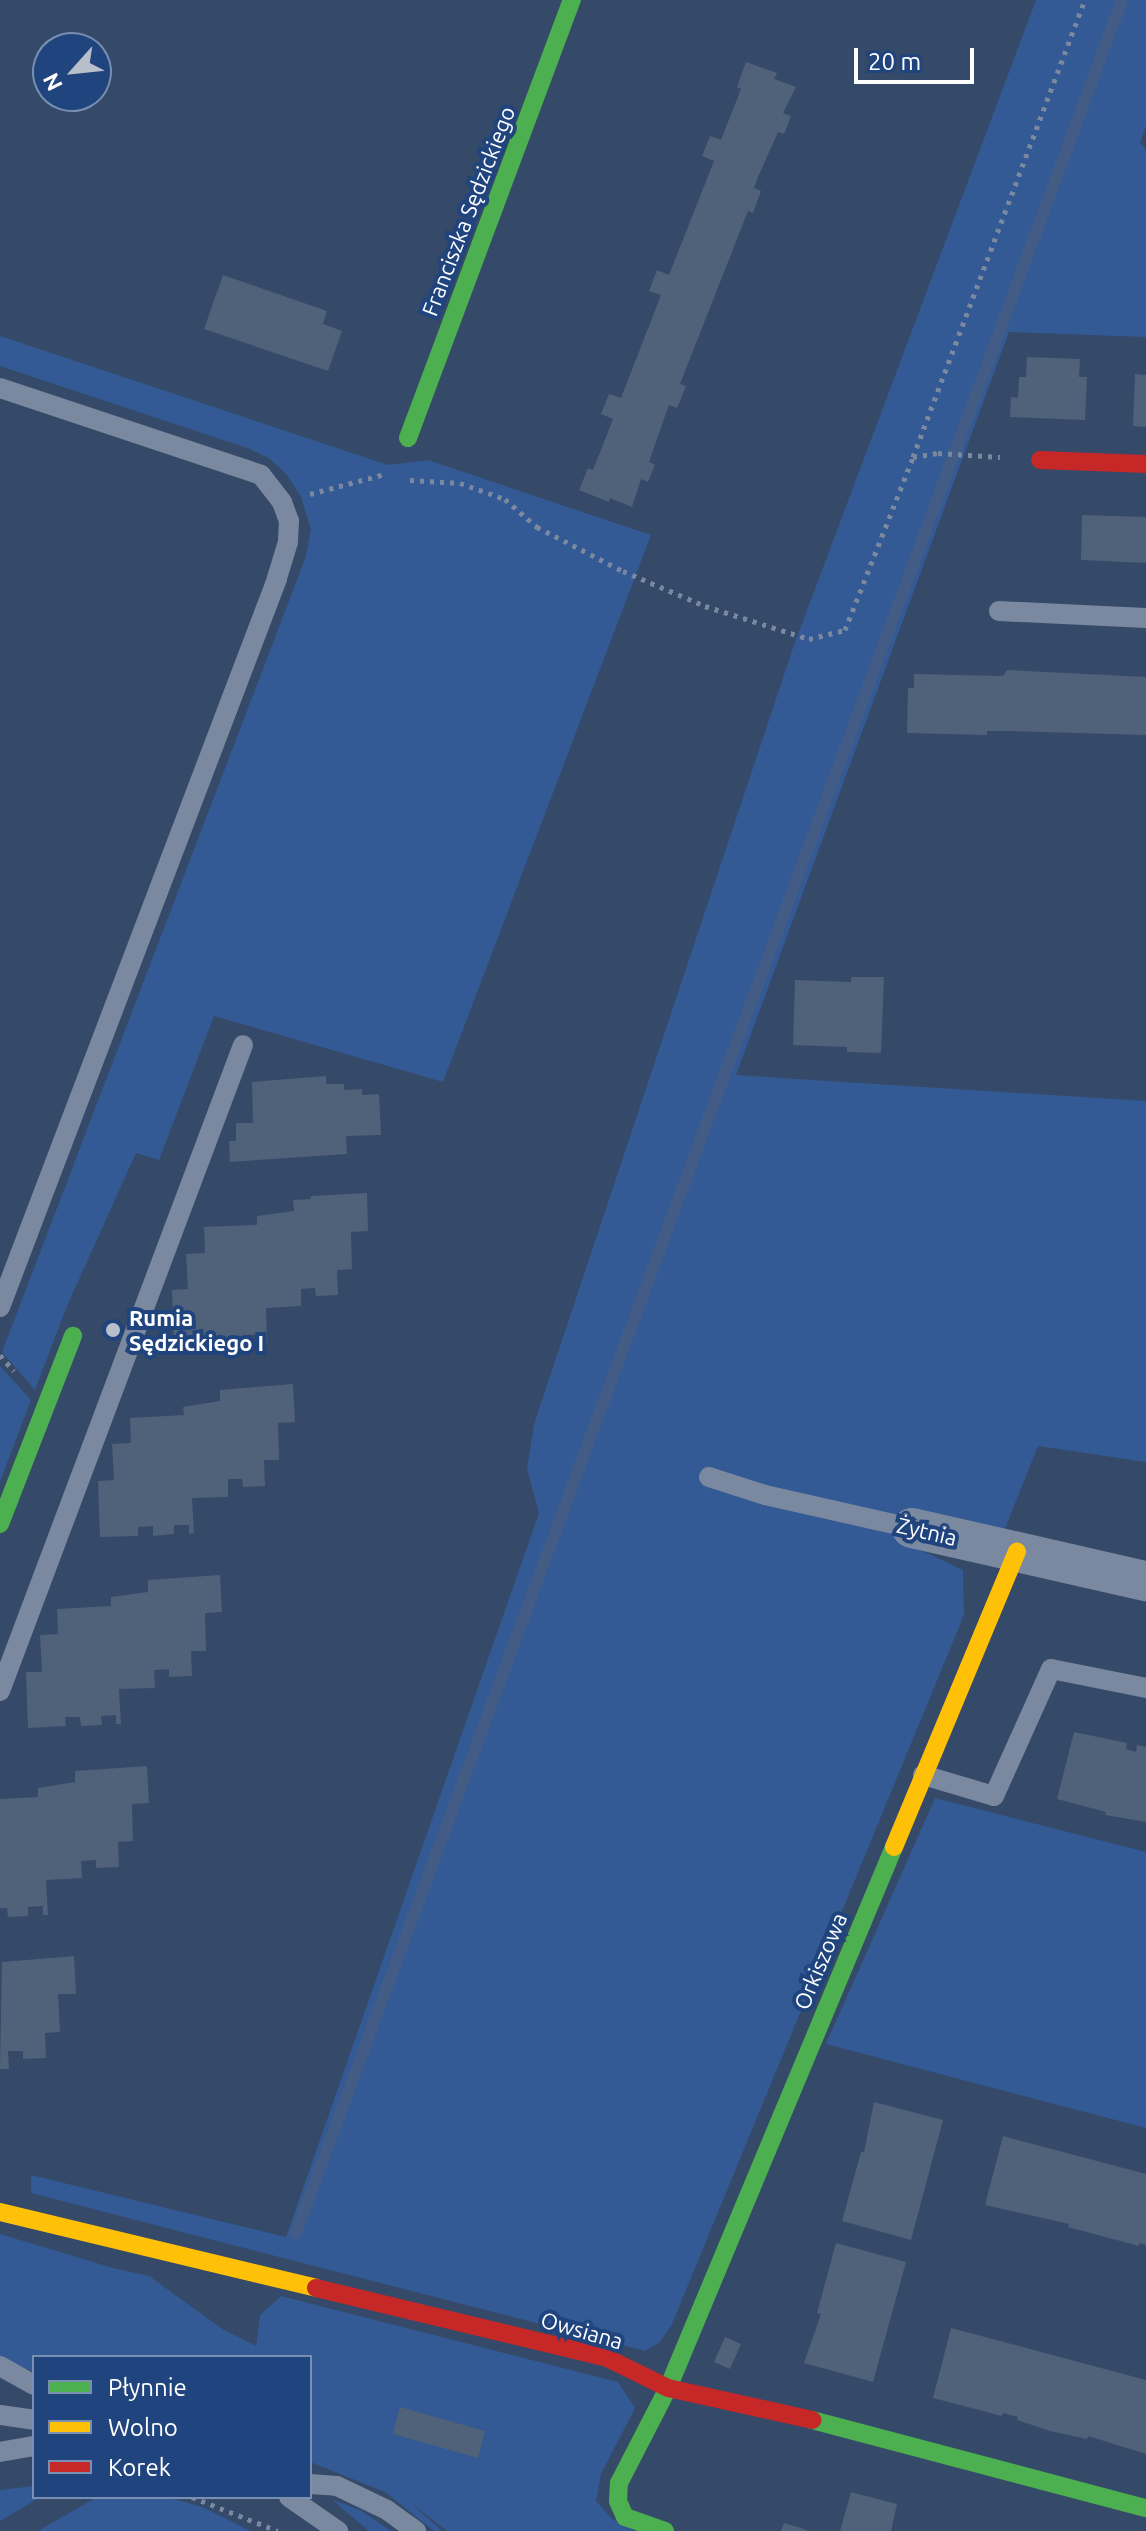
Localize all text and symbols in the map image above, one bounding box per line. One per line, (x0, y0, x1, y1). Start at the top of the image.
north arrow (32, 32, 112, 112)
scale bar (858, 32, 978, 82)
text: 20 m (868, 48, 921, 75)
text: N (37, 69, 67, 95)
street label: Franciszka Sędzickiego (416, 102, 520, 320)
place label: Rumia Sędzickiego I (129, 1304, 264, 1356)
marker: Rumia Sędzickiego I (104, 1321, 122, 1339)
street label: Żytnia (894, 1511, 960, 1551)
street label: Orkiszowa (788, 1909, 852, 2013)
street label: Owsiana (538, 2306, 626, 2354)
legend (32, 2355, 312, 2499)
text: Płynnie (108, 2374, 187, 2401)
text: Wolno (108, 2414, 178, 2441)
text: Korek (108, 2454, 171, 2481)

